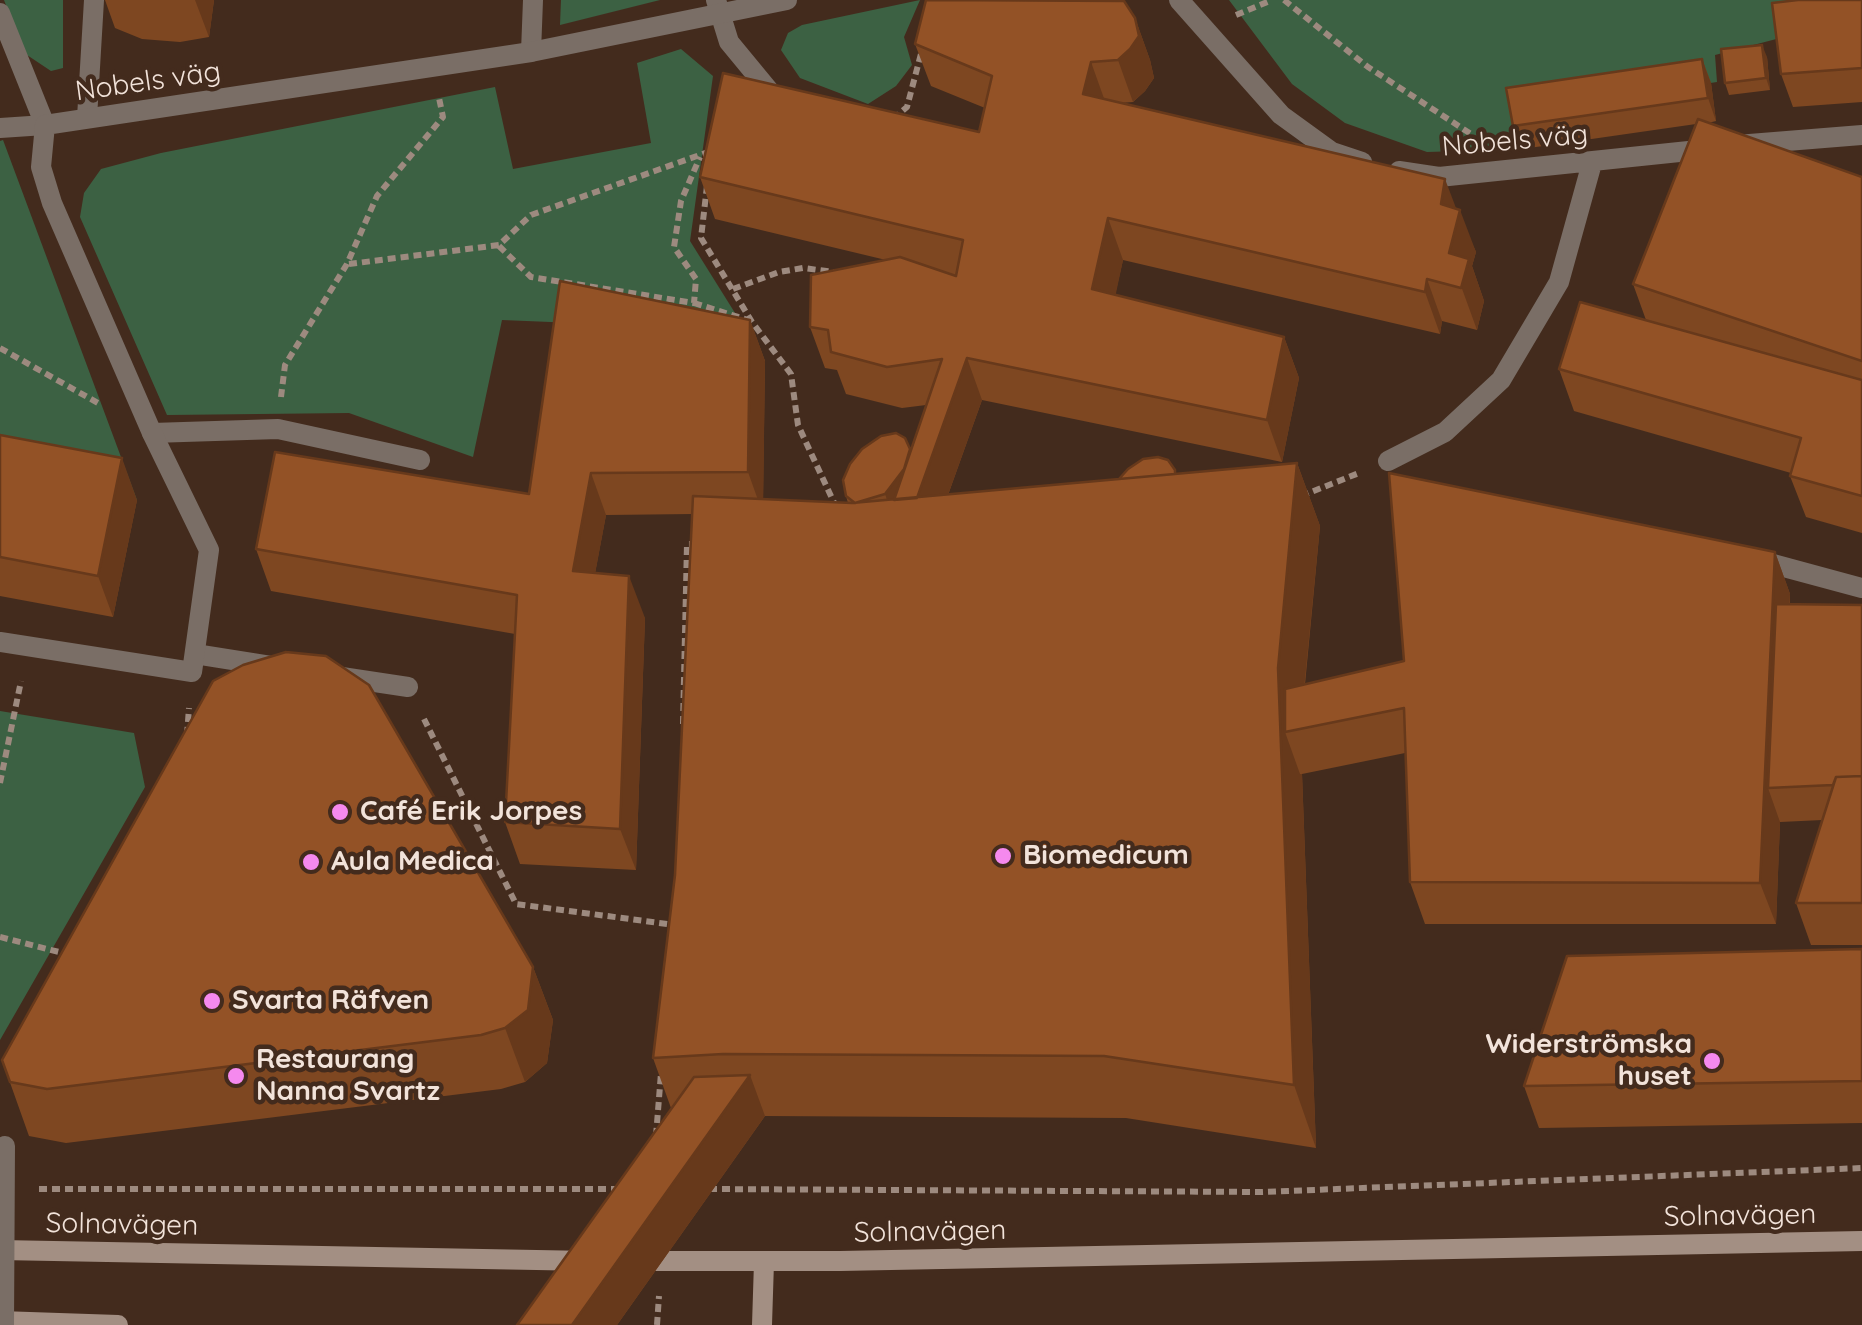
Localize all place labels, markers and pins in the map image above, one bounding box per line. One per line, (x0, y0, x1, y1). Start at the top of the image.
place label: Café Erik Jorpes (360, 795, 582, 829)
marker: Café Erik Jorpes (329, 801, 351, 823)
place label: Biomedicum (1023, 839, 1189, 873)
place label: Aula Medica (331, 845, 494, 879)
marker: Biomedicum (992, 845, 1014, 867)
marker: Aula Medica (300, 851, 322, 873)
place label: Svarta Räfven (232, 984, 429, 1018)
marker: Svarta Räfven (201, 990, 223, 1012)
place label: Widerströmska huset (1485, 1028, 1692, 1094)
place label: Restaurang Nanna Svartz (256, 1043, 440, 1109)
marker: Widerströmska huset (1701, 1050, 1723, 1072)
marker: Restaurang Nanna Svartz (225, 1065, 247, 1087)

